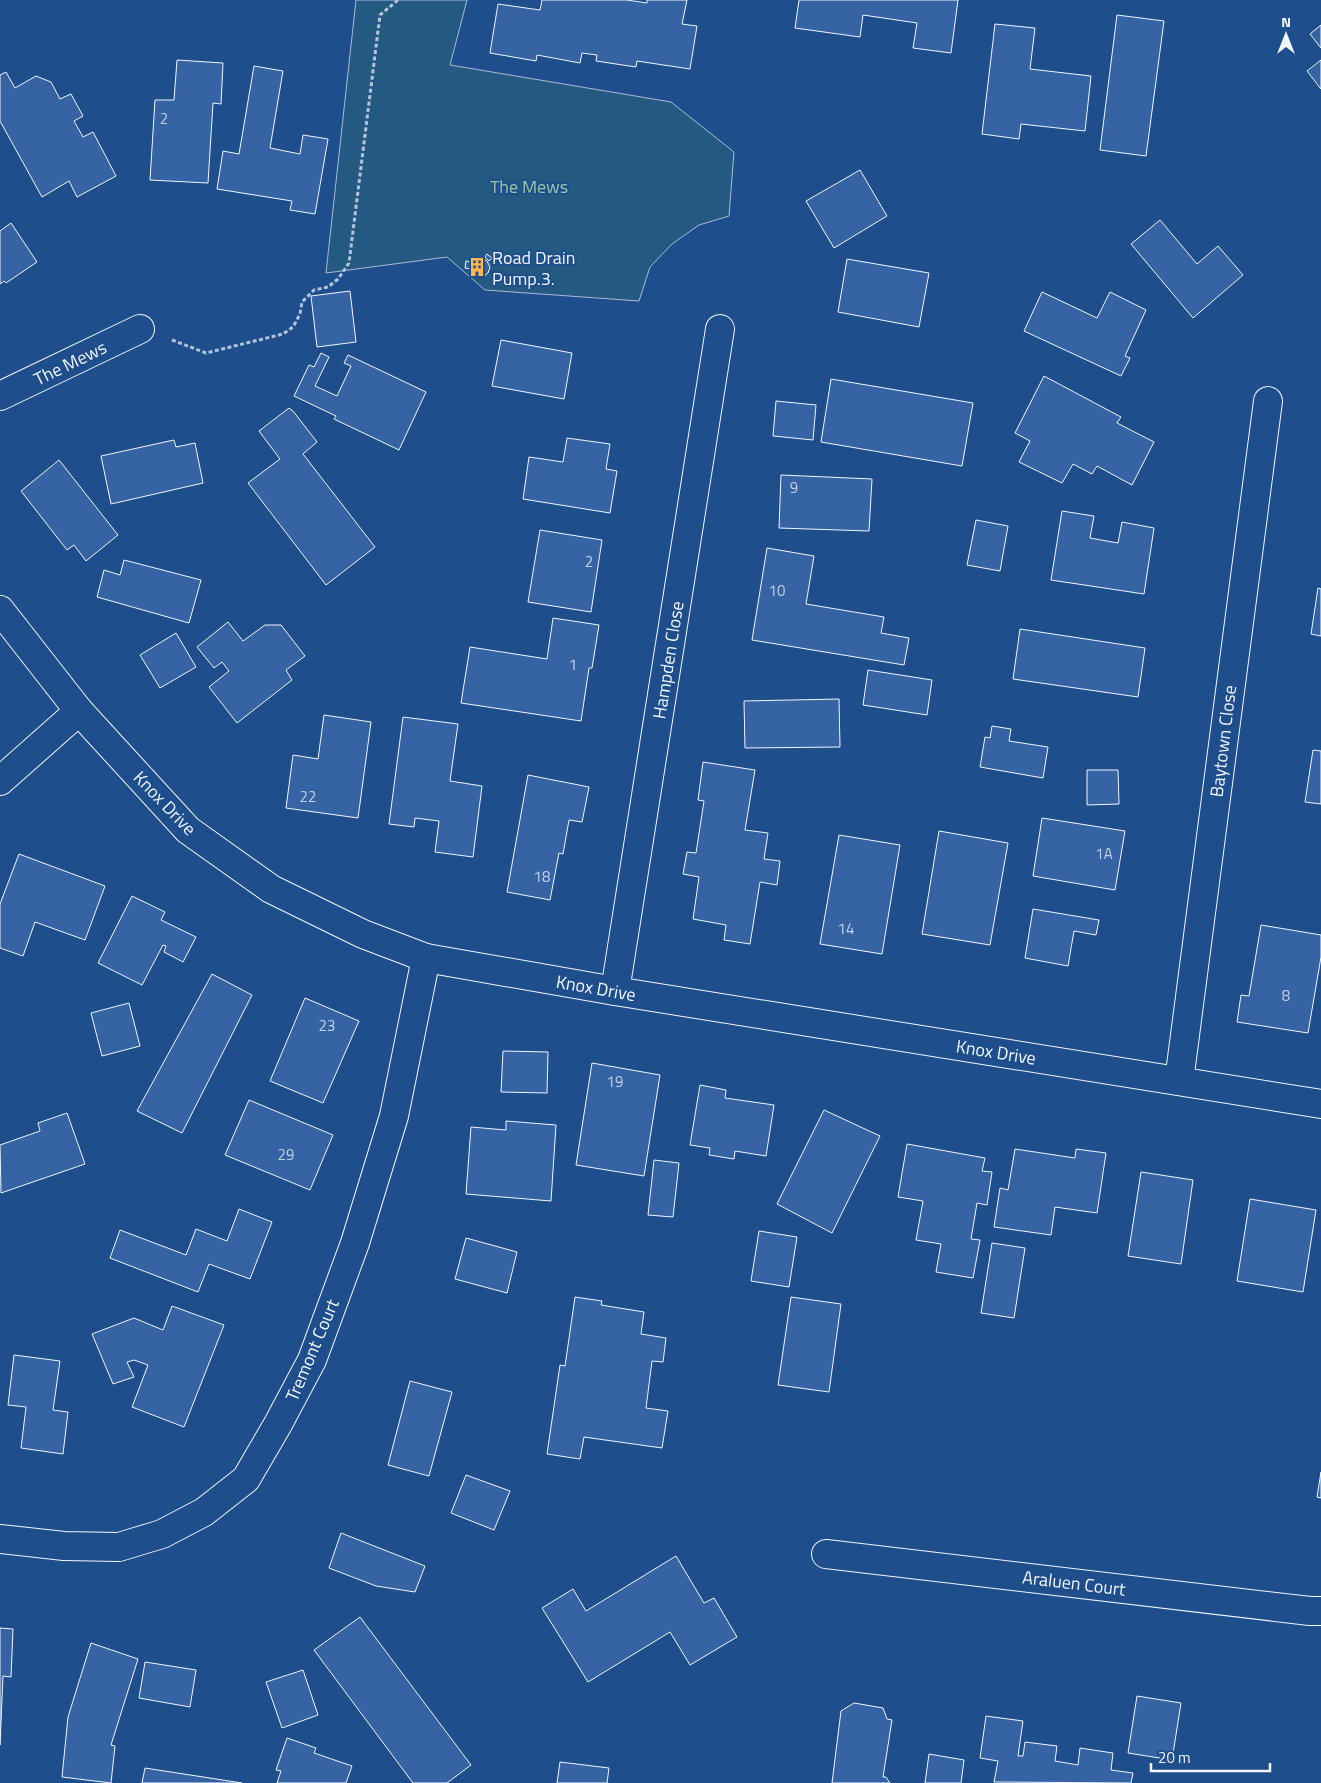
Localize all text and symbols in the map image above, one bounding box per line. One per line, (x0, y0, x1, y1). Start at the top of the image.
north arrow (1261, 10, 1311, 60)
text: N (1281, 11, 1291, 32)
house number: 2 (160, 107, 168, 130)
park label: The Mews (490, 173, 568, 200)
place label: Road Drain Pump.3. (492, 244, 575, 292)
building icon: Road Drain Pump.3. (466, 256, 488, 278)
street label: The Mews (29, 334, 111, 392)
house number: 9 (790, 476, 798, 499)
house number: 2 (585, 550, 593, 573)
house number: 10 (769, 579, 785, 602)
street label: Hampden Close (645, 599, 691, 721)
house number: 1 (569, 653, 577, 676)
street label: Baytown Close (1203, 683, 1243, 799)
street label: Knox Drive (127, 765, 203, 841)
house number: 22 (300, 785, 316, 808)
house number: 1A (1095, 842, 1113, 865)
house number: 18 (534, 865, 550, 888)
house number: 14 (838, 917, 854, 940)
street label: Knox Drive (554, 968, 638, 1008)
house number: 8 (1282, 984, 1290, 1007)
house number: 23 (319, 1014, 335, 1037)
street label: Knox Drive (954, 1032, 1038, 1072)
house number: 19 (607, 1070, 623, 1093)
house number: 29 (278, 1143, 294, 1166)
street label: Tremont Court (278, 1294, 346, 1405)
street label: Araluen Court (1021, 1563, 1128, 1603)
scale bar (1151, 1740, 1270, 1772)
text: 20 m (1158, 1746, 1191, 1769)

